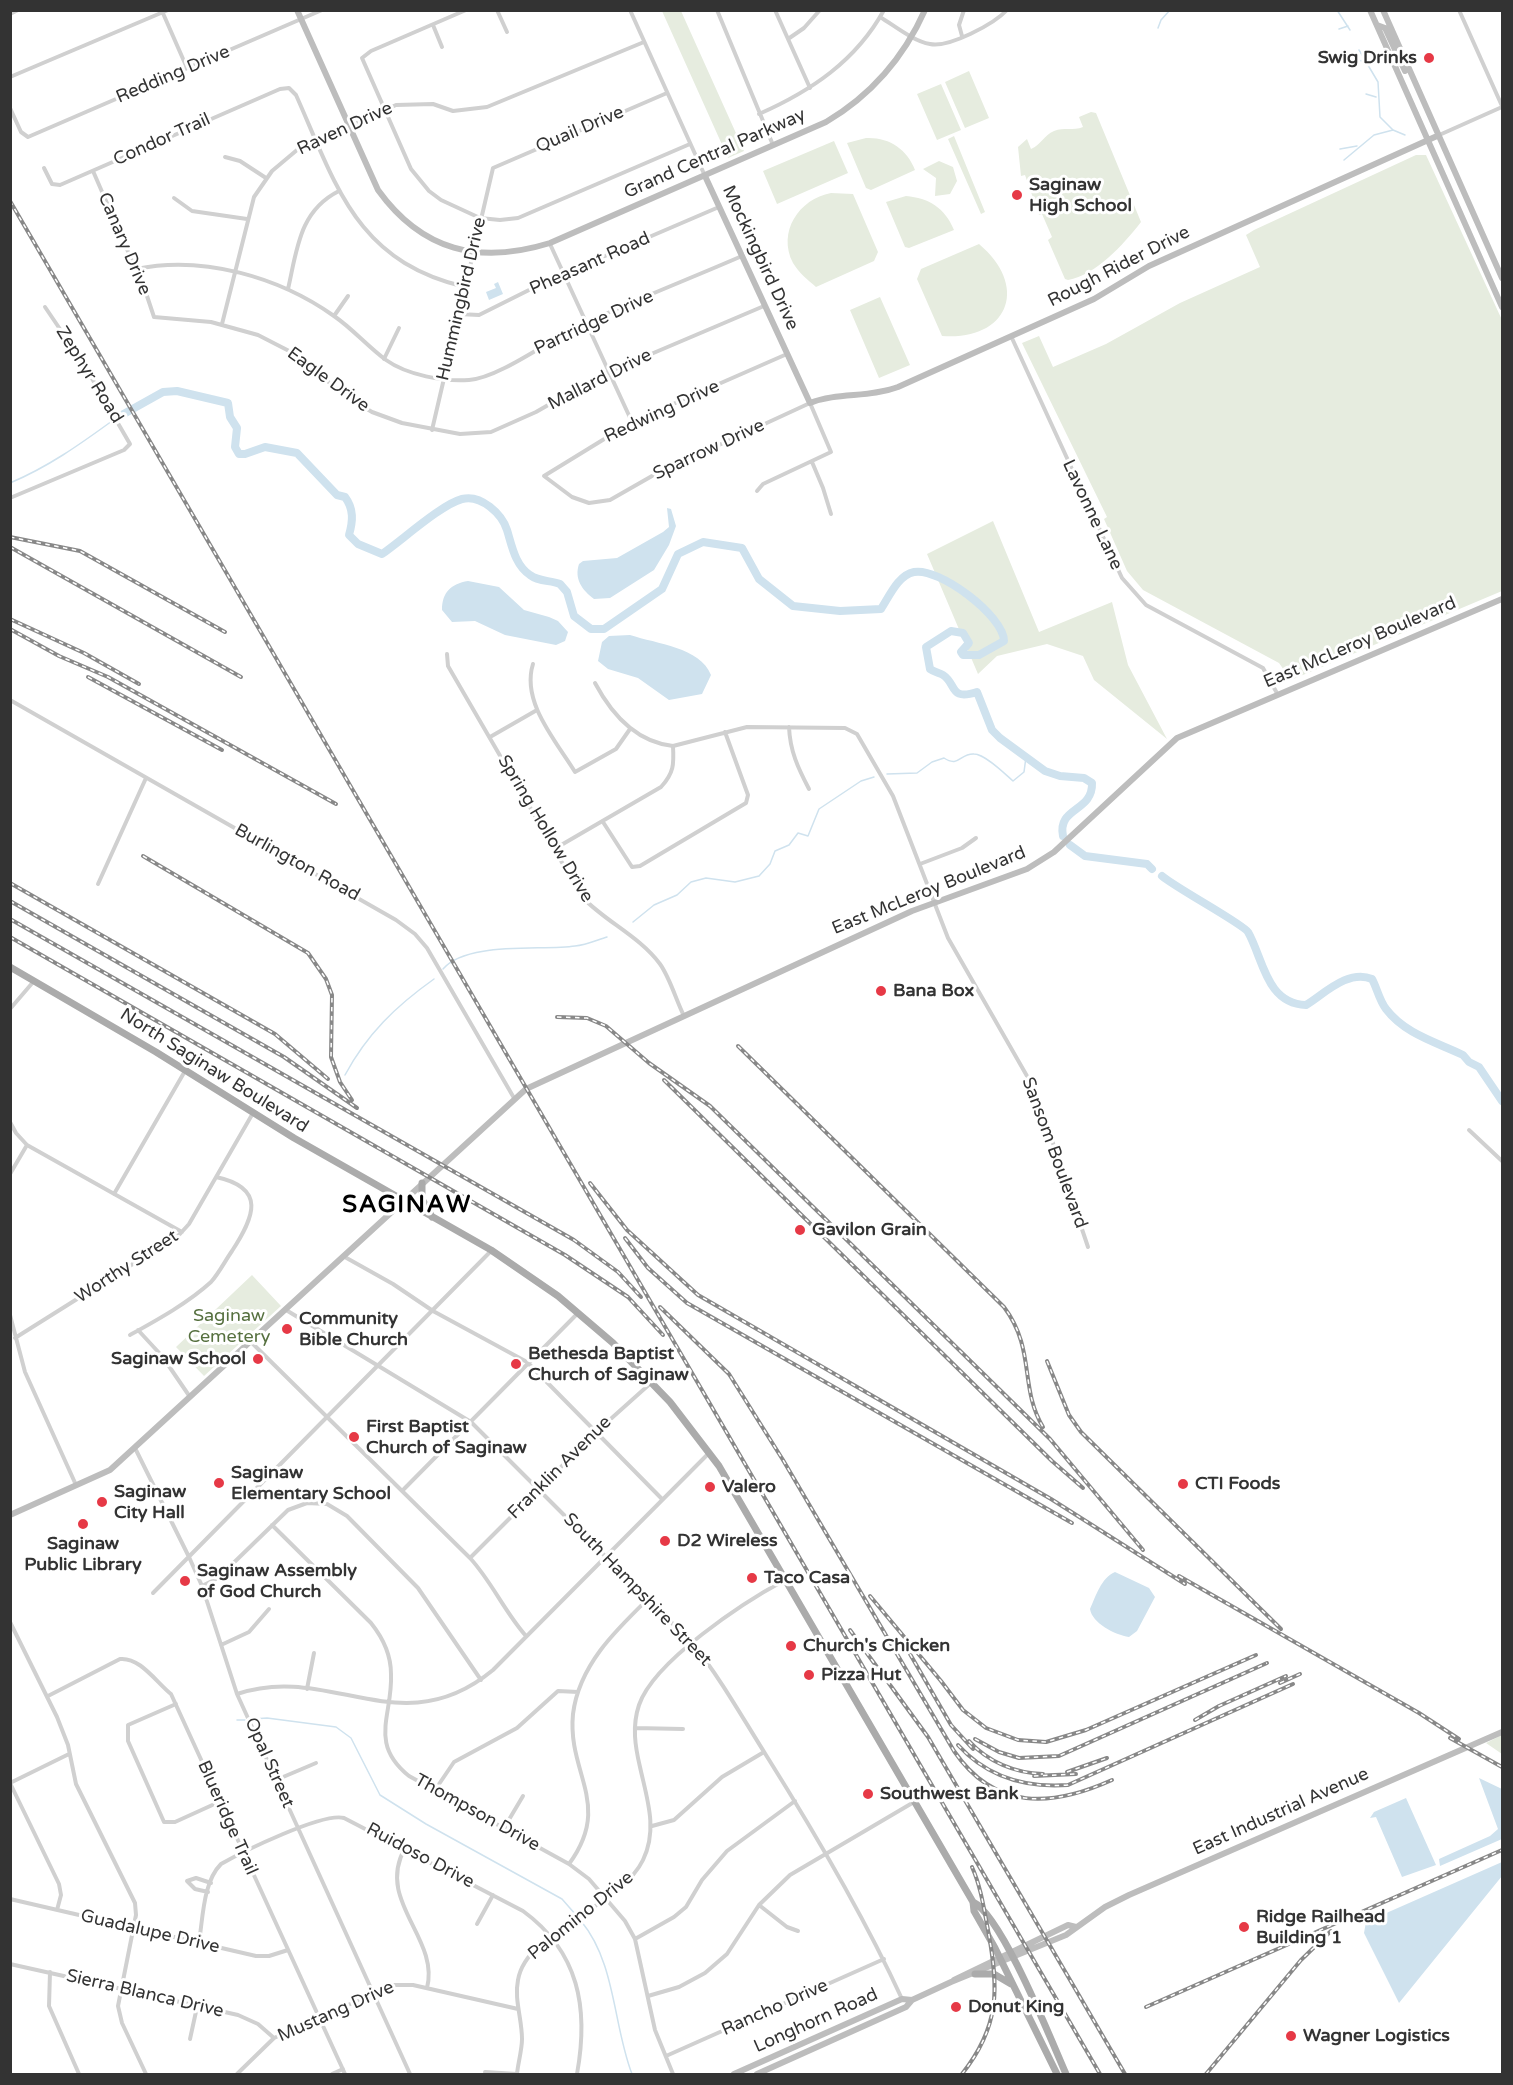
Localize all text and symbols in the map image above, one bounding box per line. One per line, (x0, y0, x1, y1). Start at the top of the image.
street label: Redding Drive (113, 41, 233, 109)
place label: Swig Drinks (1318, 47, 1417, 69)
marker: Swig Drinks (1422, 51, 1436, 65)
street label: Raven Drive (294, 98, 396, 160)
street label: Quail Drive (533, 102, 627, 158)
street label: Grand Central Parkway (621, 104, 809, 204)
street label: Condor Trail (110, 109, 214, 171)
place label: Saginaw High School (1029, 174, 1132, 216)
street label: Mockingbird Drive (717, 182, 803, 334)
marker: Saginaw High School (1010, 188, 1024, 202)
street label: Canary Drive (93, 189, 155, 299)
street label: Hummingbird Drive (433, 215, 491, 383)
street label: Rough Rider Drive (1044, 222, 1194, 312)
street label: Pheasant Road (526, 228, 654, 300)
street label: Partridge Drive (531, 286, 657, 360)
street label: Zephyr Road (51, 323, 127, 427)
street label: Eagle Drive (283, 343, 373, 417)
street label: Mallard Drive (544, 345, 656, 415)
street label: Redwing Drive (601, 376, 723, 448)
street label: Sparrow Drive (650, 415, 768, 485)
street label: Lavonne Lane (1057, 456, 1127, 574)
street label: East McLeroy Boulevard (1260, 593, 1460, 693)
street label: Spring Hollow Drive (492, 751, 598, 907)
street label: Burlington Road (231, 820, 363, 906)
street label: East McLeroy Boulevard (829, 842, 1029, 940)
place label: Bana Box (893, 980, 974, 1002)
marker: Bana Box (874, 984, 888, 998)
street label: North Saginaw Boulevard (116, 1004, 312, 1138)
street label: Sansom Boulevard (1017, 1074, 1091, 1232)
district label: SAGINAW (342, 1192, 472, 1220)
place label: Gavilon Grain (812, 1219, 927, 1241)
marker: Gavilon Grain (793, 1223, 807, 1237)
street label: Worthy Street (71, 1226, 183, 1308)
park label: Saginaw Cemetery (188, 1305, 270, 1348)
place label: Community Bible Church (299, 1308, 408, 1350)
marker: Community Bible Church (280, 1322, 294, 1336)
place label: Bethesda Baptist Church of Saginaw (528, 1343, 689, 1386)
place label: Saginaw School (111, 1348, 246, 1370)
marker: Saginaw School (251, 1352, 265, 1366)
marker: Bethesda Baptist Church of Saginaw (509, 1357, 523, 1371)
street label: Franklin Avenue (504, 1412, 616, 1524)
place label: First Baptist Church of Saginaw (366, 1416, 527, 1458)
marker: First Baptist Church of Saginaw (347, 1430, 361, 1444)
place label: Saginaw Elementary School (231, 1462, 391, 1504)
place label: CTI Foods (1195, 1473, 1280, 1495)
marker: Saginaw Elementary School (212, 1476, 226, 1490)
place label: Valero (722, 1476, 776, 1498)
marker: CTI Foods (1176, 1477, 1190, 1491)
marker: Valero (703, 1480, 717, 1494)
place label: Saginaw City Hall (114, 1481, 186, 1524)
marker: Saginaw City Hall (95, 1495, 109, 1509)
street label: South Hampshire Street (558, 1509, 716, 1671)
marker: Saginaw Public Library (76, 1517, 90, 1531)
place label: D2 Wireless (677, 1530, 778, 1552)
place label: Saginaw Public Library (24, 1533, 142, 1576)
marker: D2 Wireless (658, 1534, 672, 1548)
place label: Saginaw Assembly of God Church (197, 1560, 357, 1602)
place label: Taco Casa (764, 1567, 850, 1589)
marker: Taco Casa (745, 1571, 759, 1585)
marker: Saginaw Assembly of God Church (178, 1574, 192, 1588)
place label: Church's Chicken (803, 1635, 950, 1657)
marker: Church's Chicken (784, 1639, 798, 1653)
place label: Pizza Hut (821, 1664, 901, 1686)
marker: Pizza Hut (802, 1668, 816, 1682)
street label: Opal Street (240, 1715, 298, 1811)
street label: Blueridge Trail (192, 1758, 262, 1878)
street label: East Industrial Avenue (1190, 1763, 1372, 1861)
street label: Thompson Drive (410, 1770, 544, 1856)
place label: Southwest Bank (880, 1783, 1018, 1805)
marker: Southwest Bank (861, 1787, 875, 1801)
street label: Ruidoso Drive (362, 1818, 478, 1894)
street label: Palomino Drive (524, 1867, 638, 1965)
street label: Guadalupe Drive (78, 1905, 222, 1959)
place label: Ridge Railhead Building 1 (1256, 1906, 1385, 1948)
marker: Ridge Railhead Building 1 (1237, 1920, 1251, 1934)
street label: Sierra Blanca Drive (64, 1965, 226, 2023)
street label: Rancho Drive (718, 1975, 832, 2041)
street label: Mustang Drive (275, 1977, 397, 2047)
street label: Longhorn Road (751, 1984, 881, 2058)
place label: Donut King (968, 1996, 1064, 2018)
marker: Donut King (949, 2000, 963, 2014)
place label: Wagner Logistics (1303, 2025, 1450, 2047)
marker: Wagner Logistics (1284, 2029, 1298, 2043)

